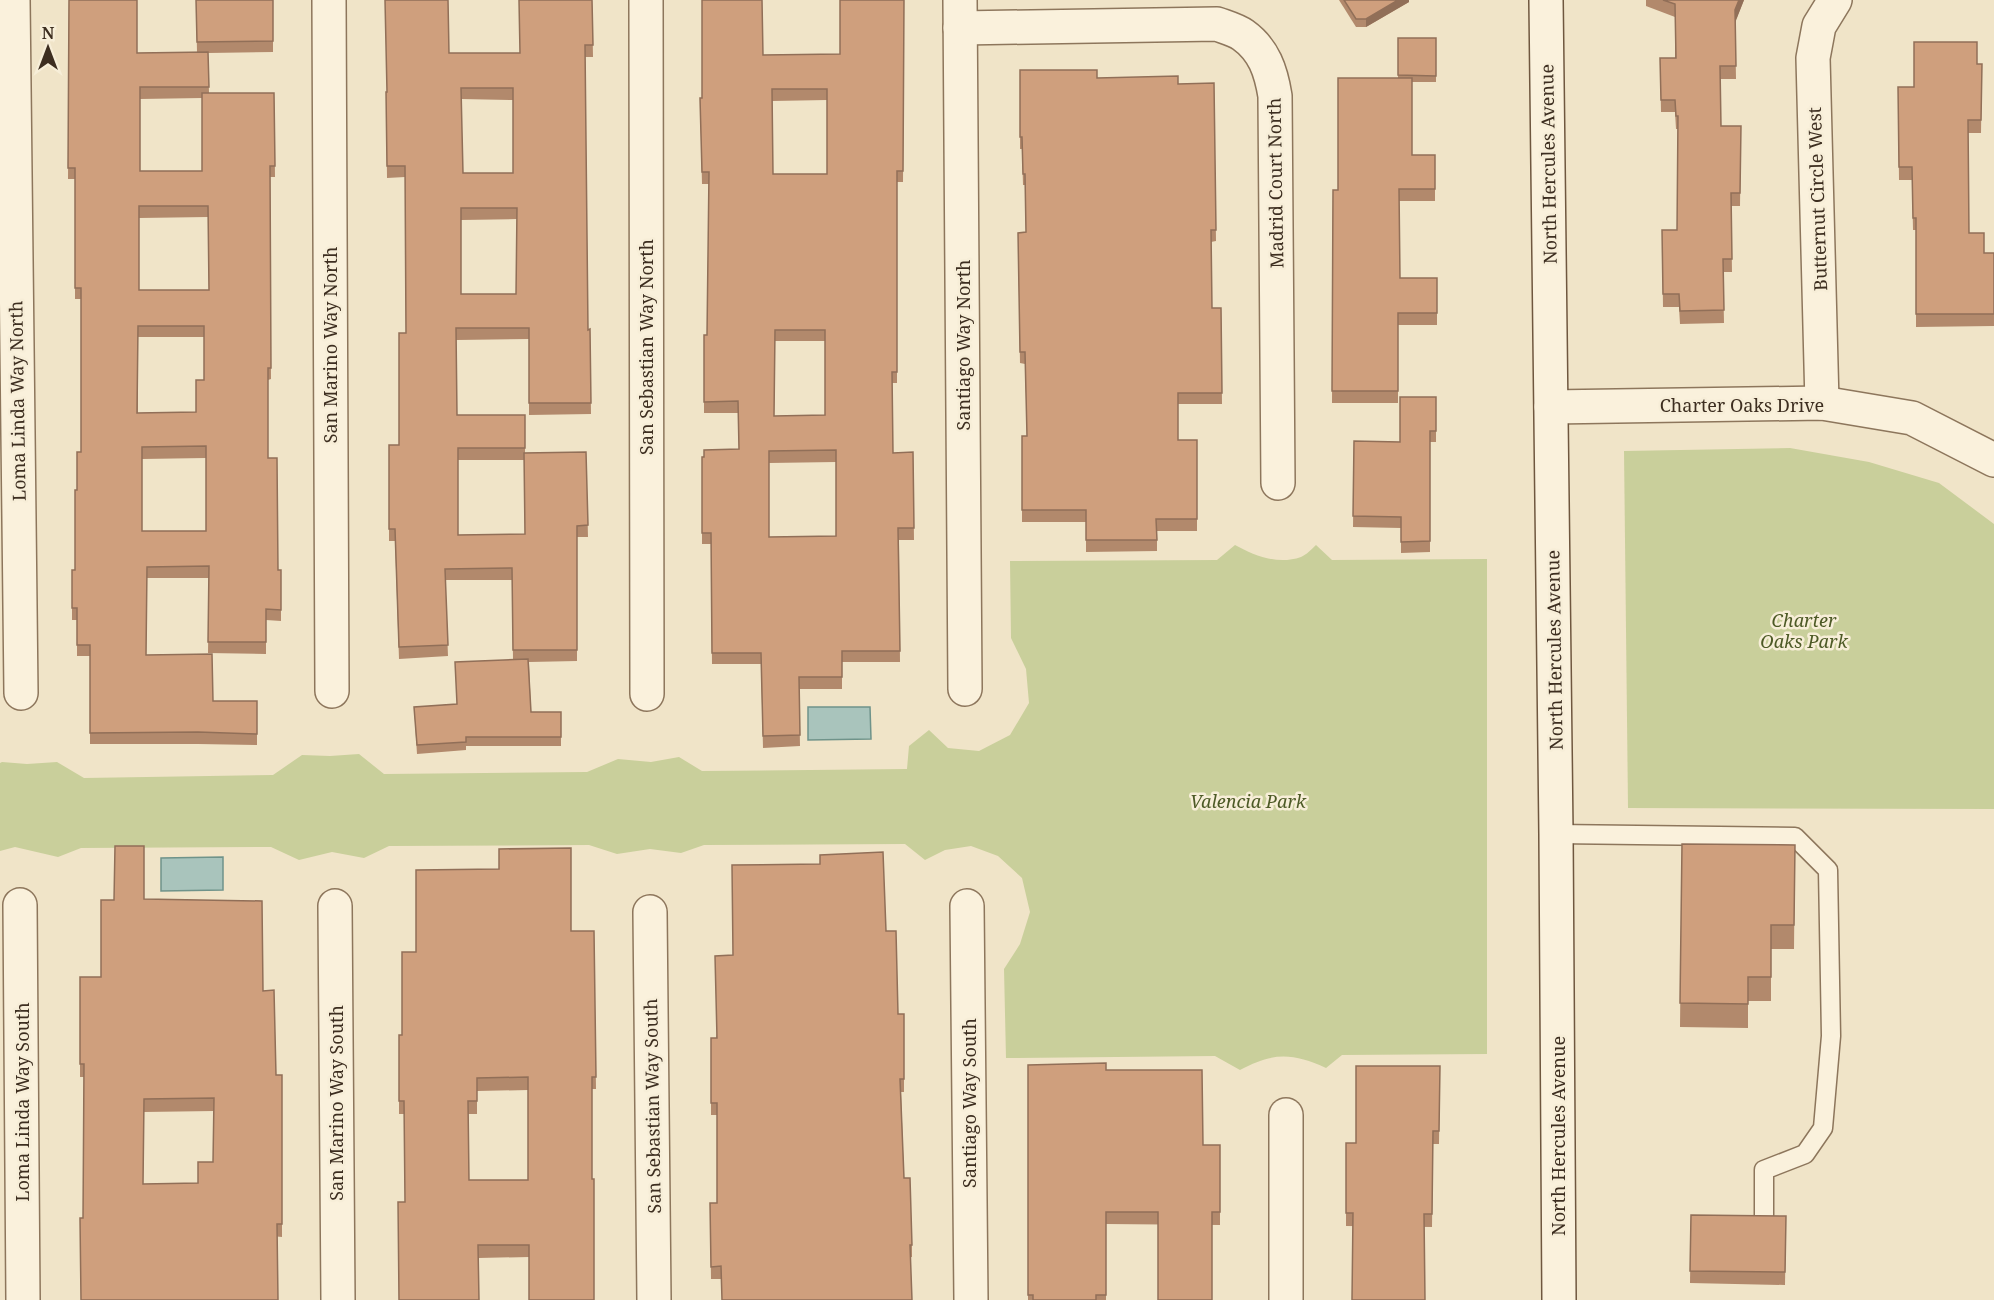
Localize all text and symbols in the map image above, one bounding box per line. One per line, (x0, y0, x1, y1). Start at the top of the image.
north arrow (18, 18, 78, 78)
text: N (42, 22, 55, 44)
street label: North Hercules Avenue (1534, 64, 1562, 264)
street label: Madrid Court North (1262, 97, 1288, 269)
street label: Butternut Circle West (1802, 107, 1832, 291)
street label: San Sebastian Way North (634, 239, 658, 455)
street label: San Marino Way North (318, 247, 342, 443)
street label: Santiago Way North (951, 259, 975, 431)
street label: Loma Linda Way North (3, 301, 31, 501)
street label: Charter Oaks Drive (1660, 393, 1824, 417)
street label: North Hercules Avenue (1540, 550, 1568, 750)
park label: Charter Oaks Park (1760, 608, 1848, 653)
park label: Valencia Park (1190, 789, 1307, 813)
street label: San Sebastian Way South (638, 998, 666, 1214)
street label: Loma Linda Way South (10, 1002, 34, 1202)
street label: San Marino Way South (324, 1005, 348, 1201)
street label: Santiago Way South (957, 1018, 981, 1188)
street label: North Hercules Avenue (1546, 1036, 1570, 1236)

